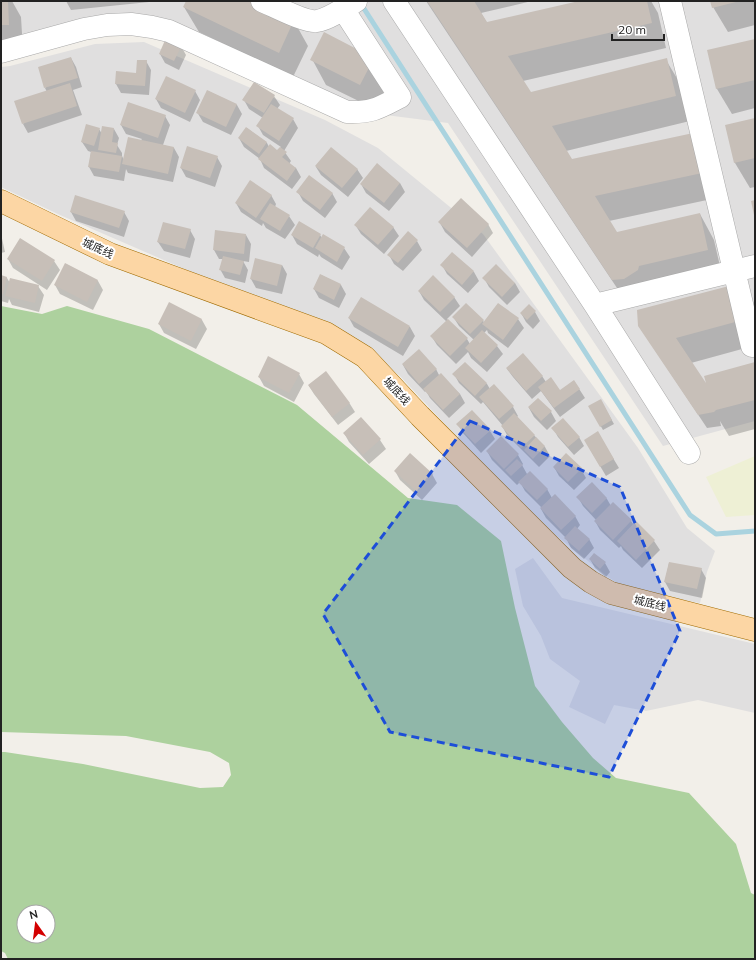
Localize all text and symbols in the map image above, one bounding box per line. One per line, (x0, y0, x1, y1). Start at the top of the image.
scale bar (612, 16, 664, 42)
text: 20 m (618, 22, 646, 37)
street label: 城底线 (80, 235, 116, 261)
street label: 城底线 (381, 374, 413, 408)
street label: 城底线 (632, 592, 668, 614)
north arrow (16, 904, 56, 944)
text: N (28, 906, 39, 922)

